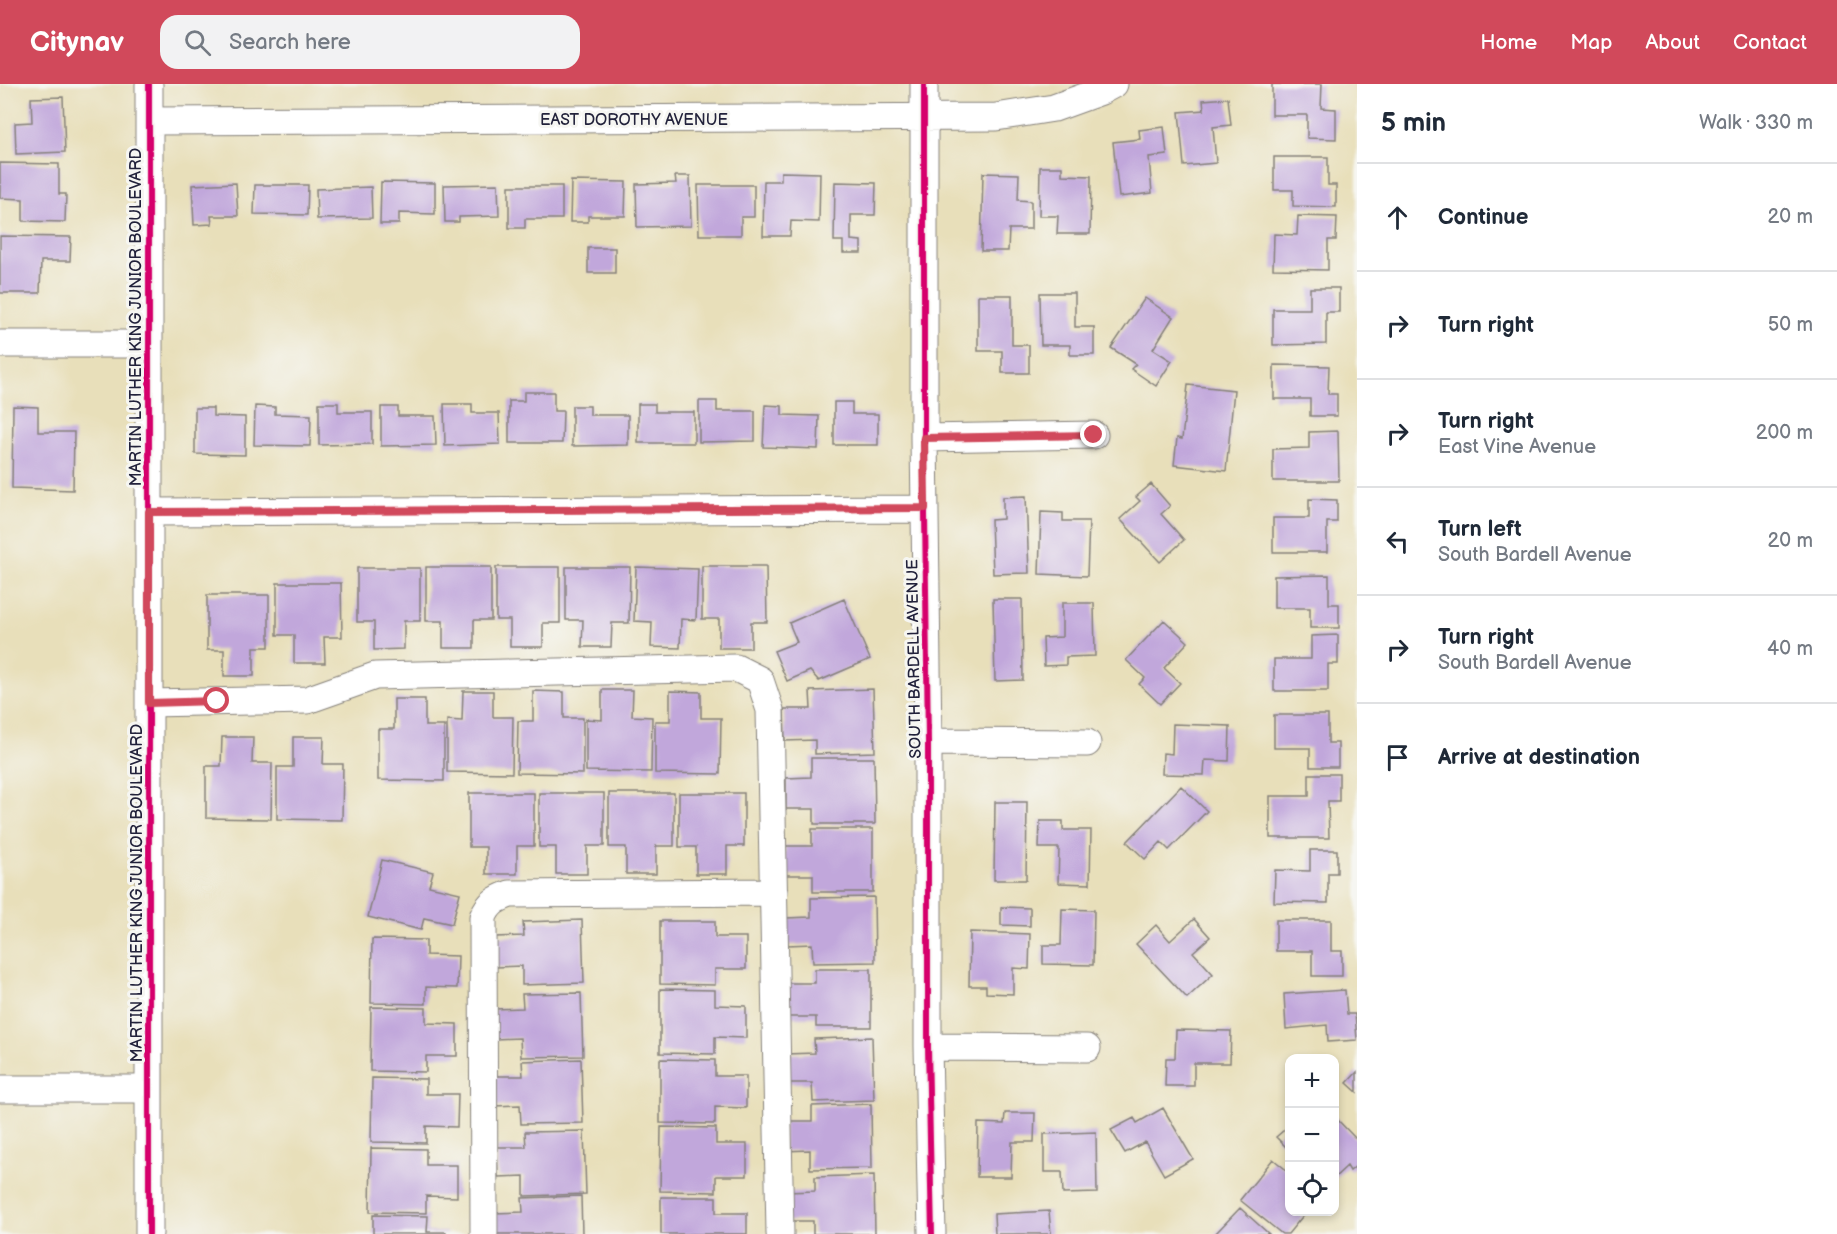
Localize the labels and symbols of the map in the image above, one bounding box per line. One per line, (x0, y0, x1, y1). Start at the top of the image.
street label: EAST DOROTHY AVENUE (540, 111, 728, 130)
street label: MARTIN LUTHER KING JUNIOR BOULEVARD (127, 148, 146, 486)
route end (1080, 421, 1106, 447)
street label: SOUTH BARDELL AVENUE (903, 559, 926, 759)
route start (203, 687, 229, 713)
street label: MARTIN LUTHER KING JUNIOR BOULEVARD (128, 724, 147, 1062)

